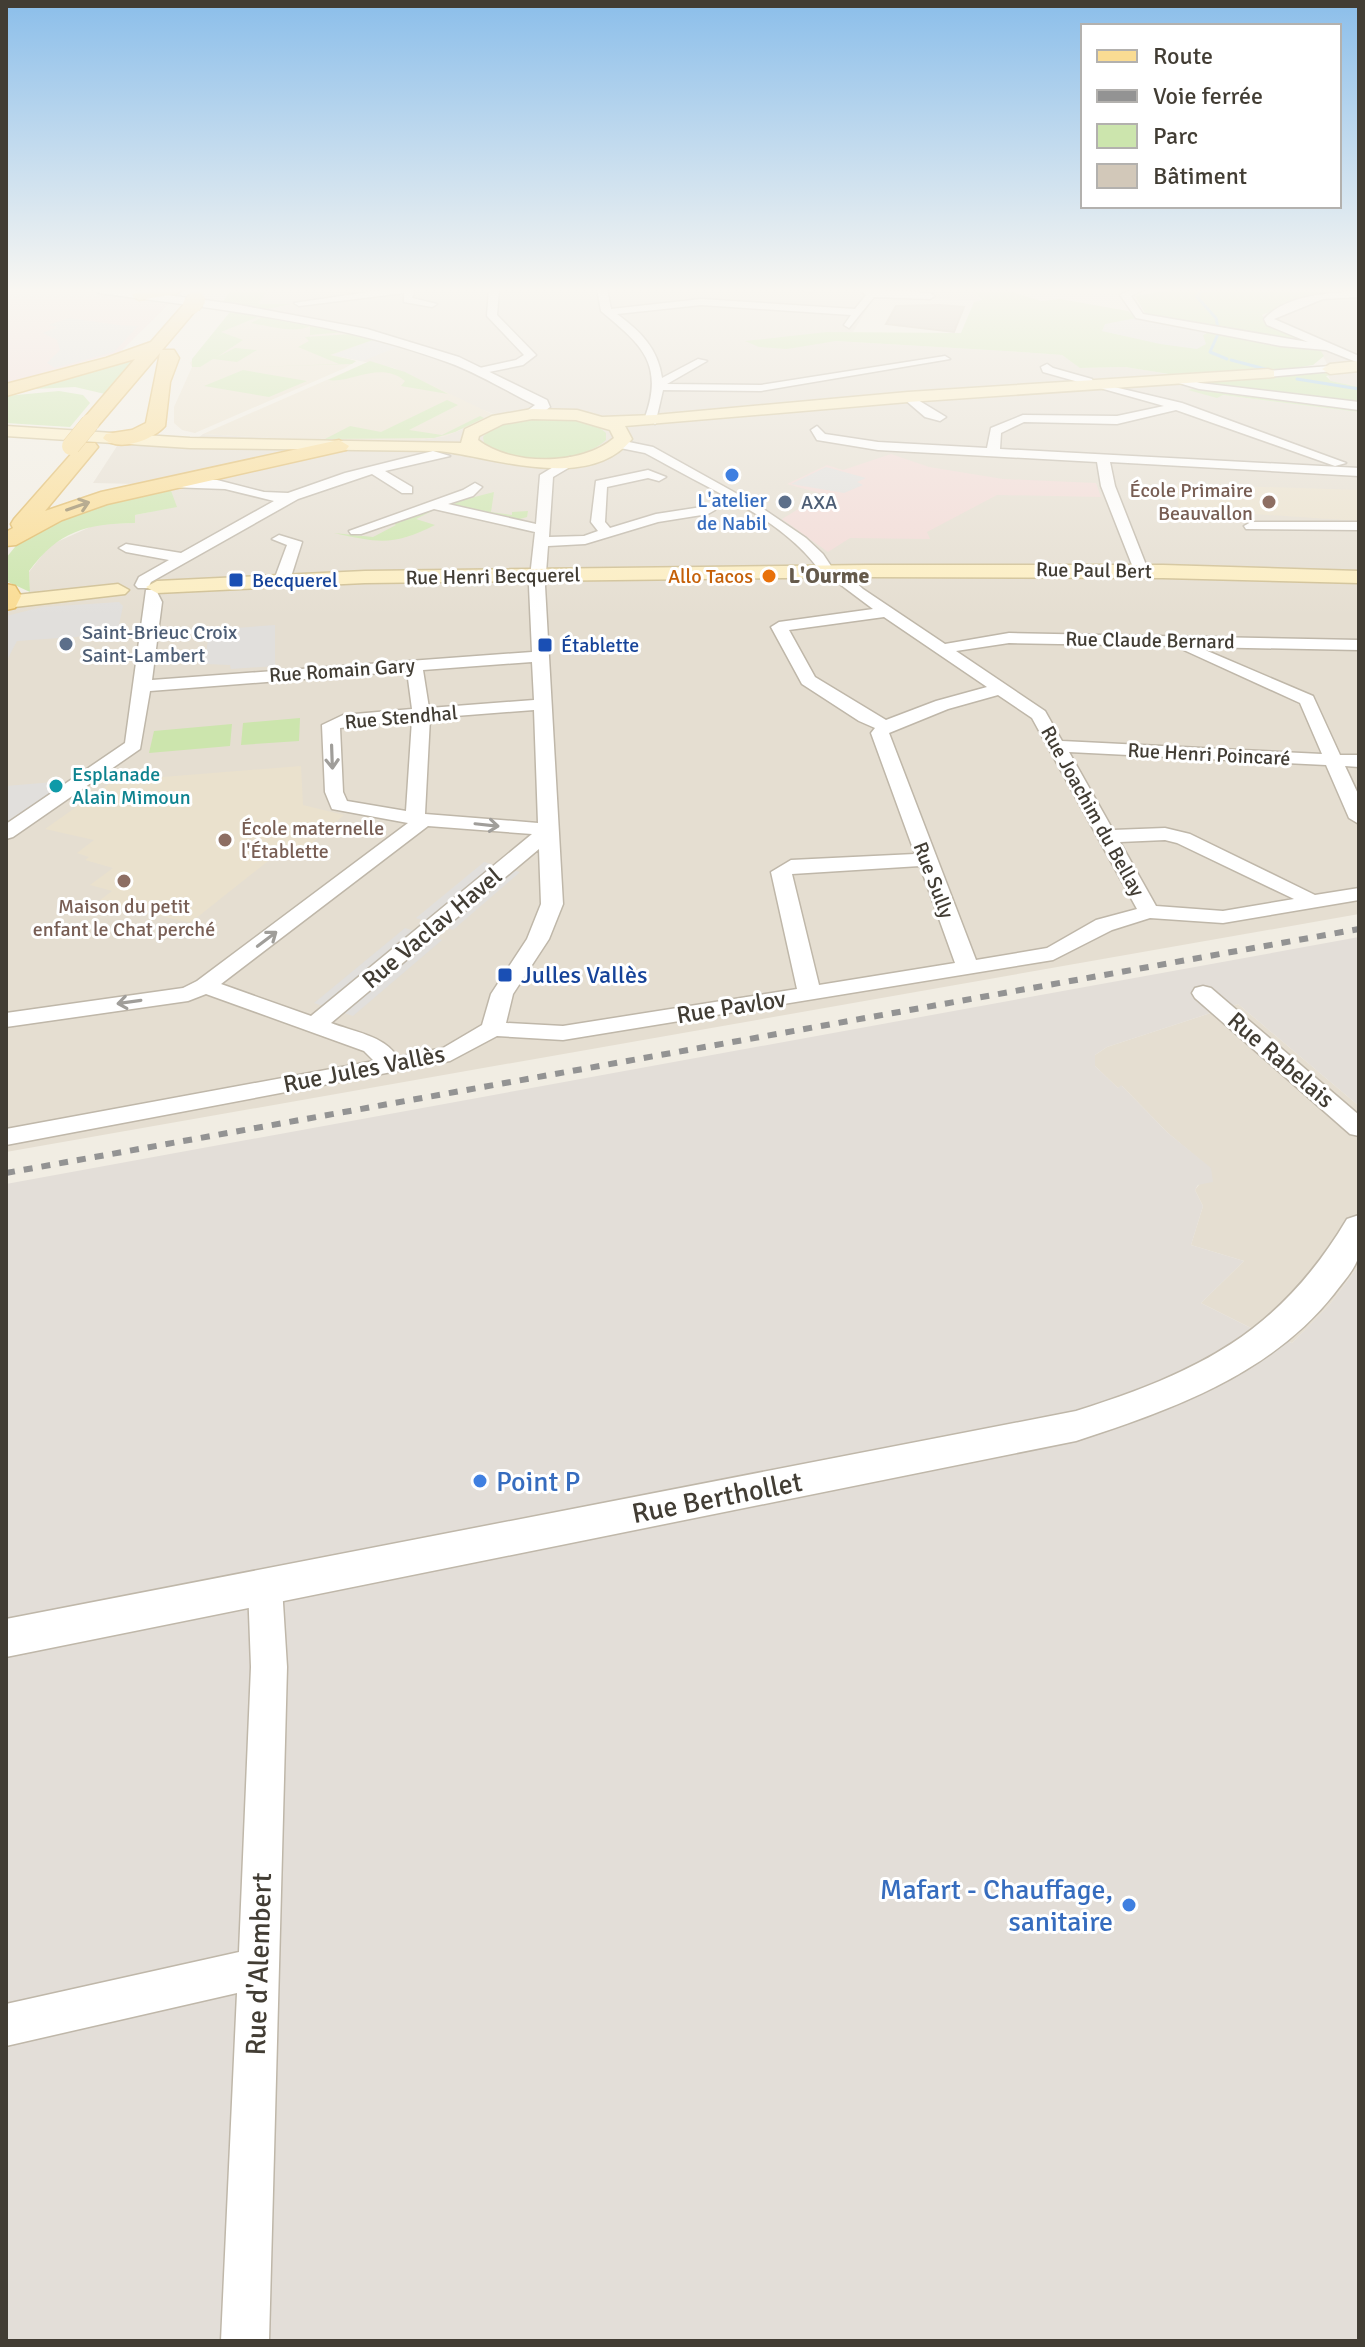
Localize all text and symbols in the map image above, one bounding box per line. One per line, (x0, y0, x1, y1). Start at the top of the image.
legend (1081, 24, 1341, 208)
text: Route (1153, 41, 1213, 71)
text: Voie ferrée (1153, 81, 1263, 111)
text: Parc (1153, 121, 1198, 151)
text: Bâtiment (1153, 161, 1247, 191)
marker: L'atelier de Nabil (723, 466, 741, 484)
place label: École Primaire Beauvallon (1129, 478, 1253, 526)
place label: L'atelier de Nabil (697, 488, 767, 536)
place label: AXA (801, 490, 837, 515)
marker: AXA (776, 493, 794, 511)
marker: École Primaire Beauvallon (1260, 493, 1278, 511)
one-way arrow (65, 498, 90, 513)
street label: Rue Paul Bert (1036, 557, 1152, 584)
street label: Rue Henri Becquerel (405, 562, 581, 591)
district label: L'Ourme (789, 562, 869, 589)
place label: Allo Tacos (668, 564, 753, 589)
marker: Allo Tacos (760, 567, 778, 585)
place label: Becquerel (252, 568, 338, 593)
marker: Becquerel (227, 571, 245, 589)
place label: Saint-Brieuc Croix Saint-Lambert (82, 620, 237, 668)
street label: Rue Claude Bernard (1065, 627, 1235, 654)
place label: Établette (561, 633, 639, 658)
marker: Saint-Brieuc Croix Saint-Lambert (57, 635, 75, 653)
marker: Établette (536, 636, 554, 654)
street label: Rue Romain Gary (268, 653, 416, 688)
street label: Rue Stendhal (344, 700, 459, 735)
street label: Rue Joachim du Bellay (1035, 722, 1150, 901)
street label: Rue Henri Poincaré (1127, 738, 1291, 771)
one-way arrow (325, 743, 340, 770)
place label: Esplanade Alain Mimoun (72, 762, 191, 810)
marker: Esplanade Alain Mimoun (47, 777, 65, 795)
place label: École maternelle l'Établette (241, 816, 384, 864)
one-way arrow (473, 818, 500, 833)
marker: École maternelle l'Établette (216, 831, 234, 849)
street label: Rue Sully (908, 839, 960, 922)
street label: Rue Vaclav Havel (356, 861, 508, 995)
marker: Maison du petit enfant le Chat perché (115, 872, 133, 890)
place label: Maison du petit enfant le Chat perché (33, 894, 215, 942)
one-way arrow (256, 930, 277, 947)
place label: Julles Vallès (521, 960, 647, 990)
marker: Julles Vallès (496, 966, 514, 984)
street label: Rue Pavlov (674, 984, 788, 1030)
one-way arrow (117, 995, 143, 1010)
street label: Rue Rabelais (1221, 1005, 1341, 1115)
street label: Rue Jules Vallès (281, 1039, 447, 1099)
place label: Point P (496, 1465, 580, 1499)
street label: Rue Berthollet (629, 1465, 805, 1531)
marker: Point P (471, 1472, 489, 1490)
street label: Rue d'Alembert (239, 1872, 279, 2056)
place label: Mafart - Chauffage, sanitaire (880, 1873, 1113, 1939)
marker: Mafart - Chauffage, sanitaire (1120, 1896, 1138, 1914)

